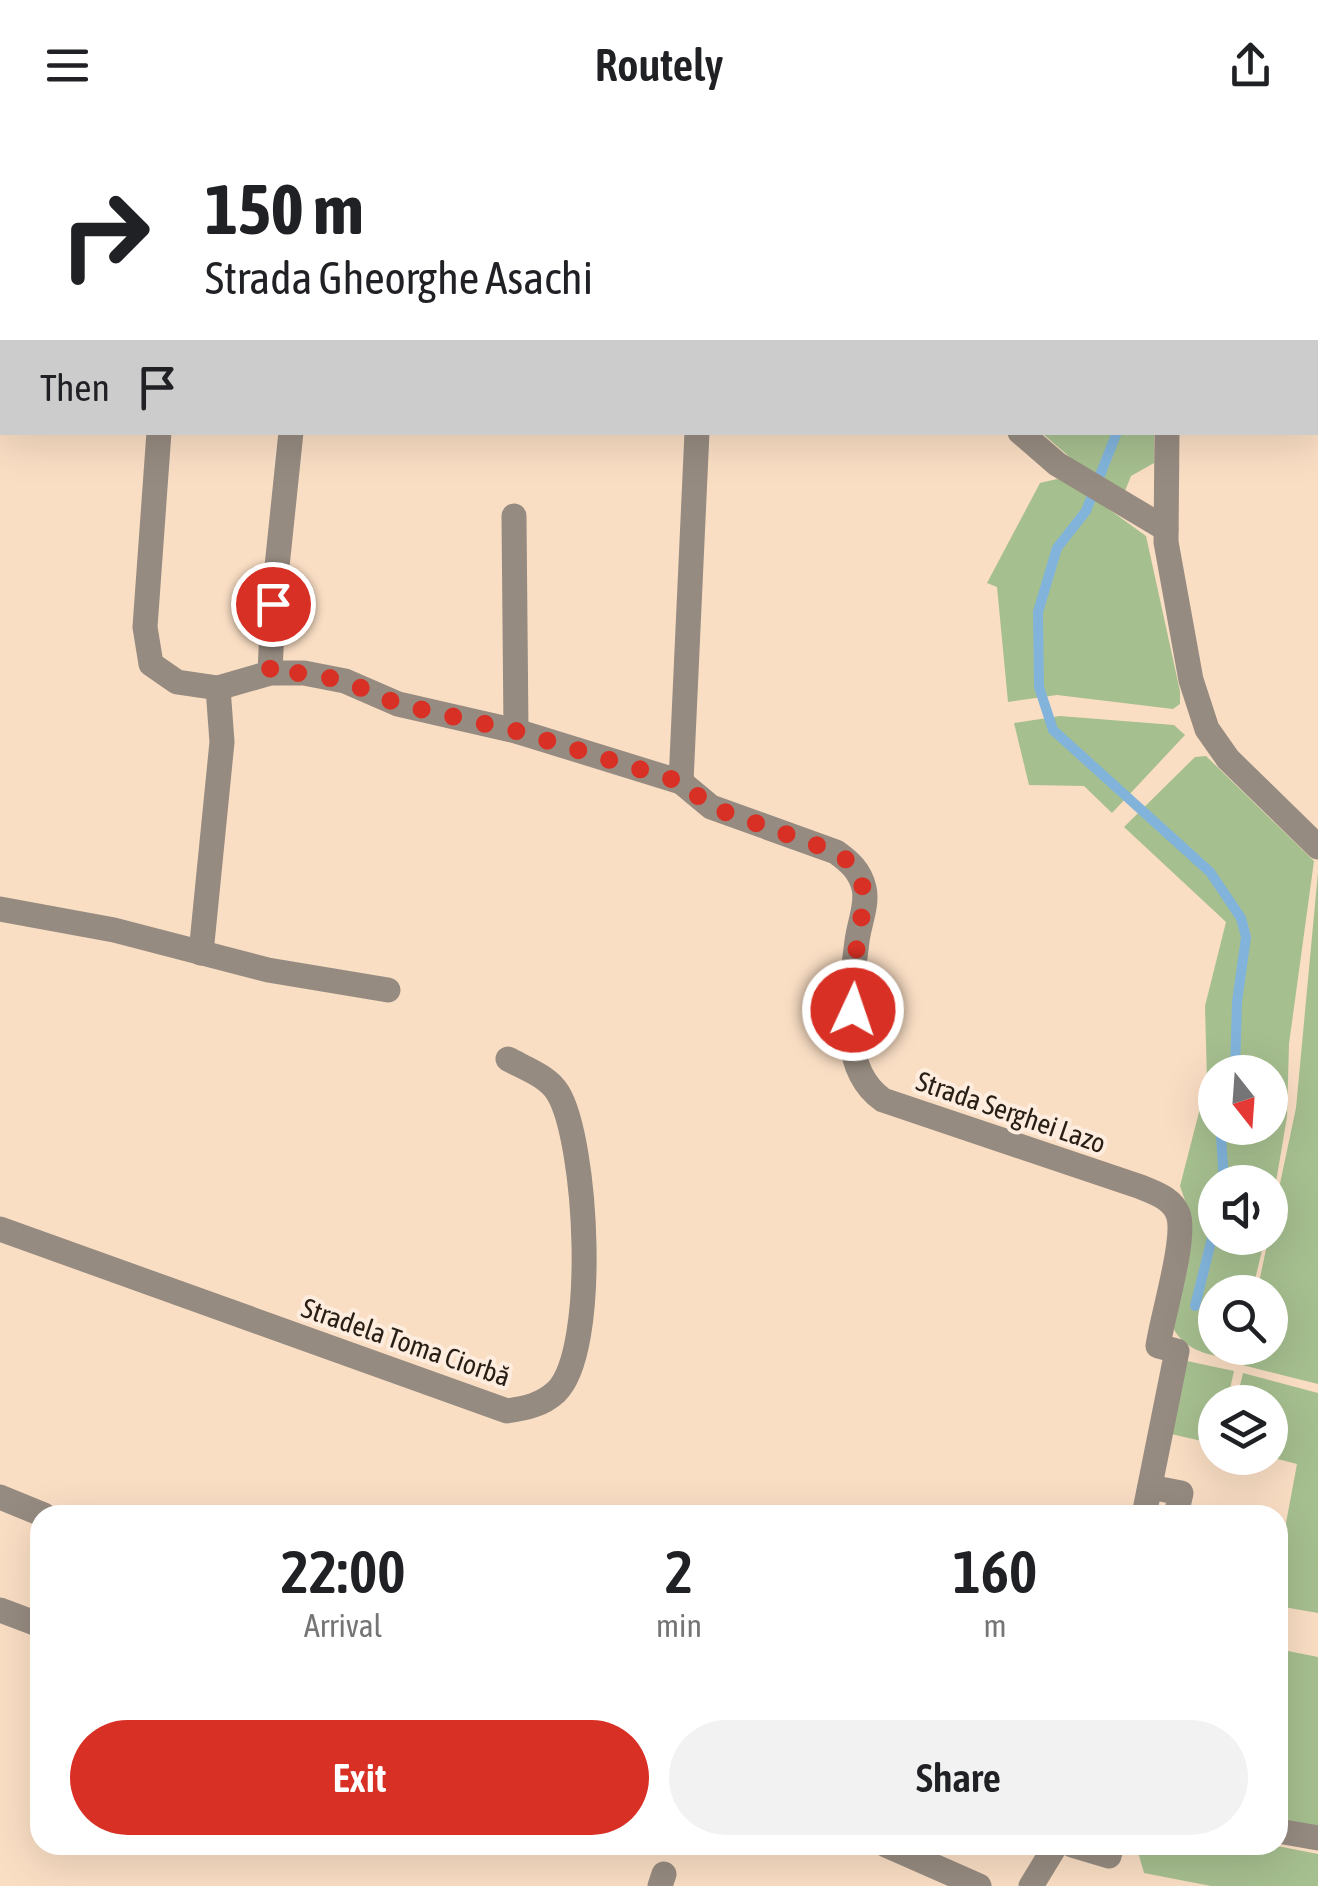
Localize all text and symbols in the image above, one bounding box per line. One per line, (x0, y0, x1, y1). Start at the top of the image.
icon: menu (40, 38, 95, 93)
icon: share (1223, 38, 1278, 93)
text: Routely (595, 39, 723, 91)
text: 150 m (205, 169, 364, 249)
icon: right (40, 170, 170, 300)
text: Strada Gheorghe Asachi (205, 252, 593, 304)
icon: arrive (130, 360, 185, 415)
text: Then (40, 366, 110, 409)
pin (231, 562, 316, 647)
icon: arrive (246, 577, 301, 632)
position arrow (801, 958, 905, 1062)
north arrow (1198, 1055, 1288, 1145)
map controls (1198, 1055, 1288, 1475)
street label: Strada Serghei Lazo (912, 1065, 1110, 1159)
button: sound (1198, 1165, 1288, 1255)
button: search (1198, 1275, 1288, 1365)
street label: Stradela Toma Ciorbă (298, 1291, 514, 1393)
button: layers (1198, 1385, 1288, 1475)
text: 22:00 (281, 1537, 405, 1606)
text: 2 (665, 1537, 693, 1606)
text: 160 (953, 1537, 1037, 1606)
text: Arrival (304, 1607, 382, 1644)
text: min (656, 1607, 702, 1644)
text: m (983, 1607, 1007, 1644)
button: Exit (70, 1720, 649, 1835)
button: Share (669, 1720, 1248, 1835)

